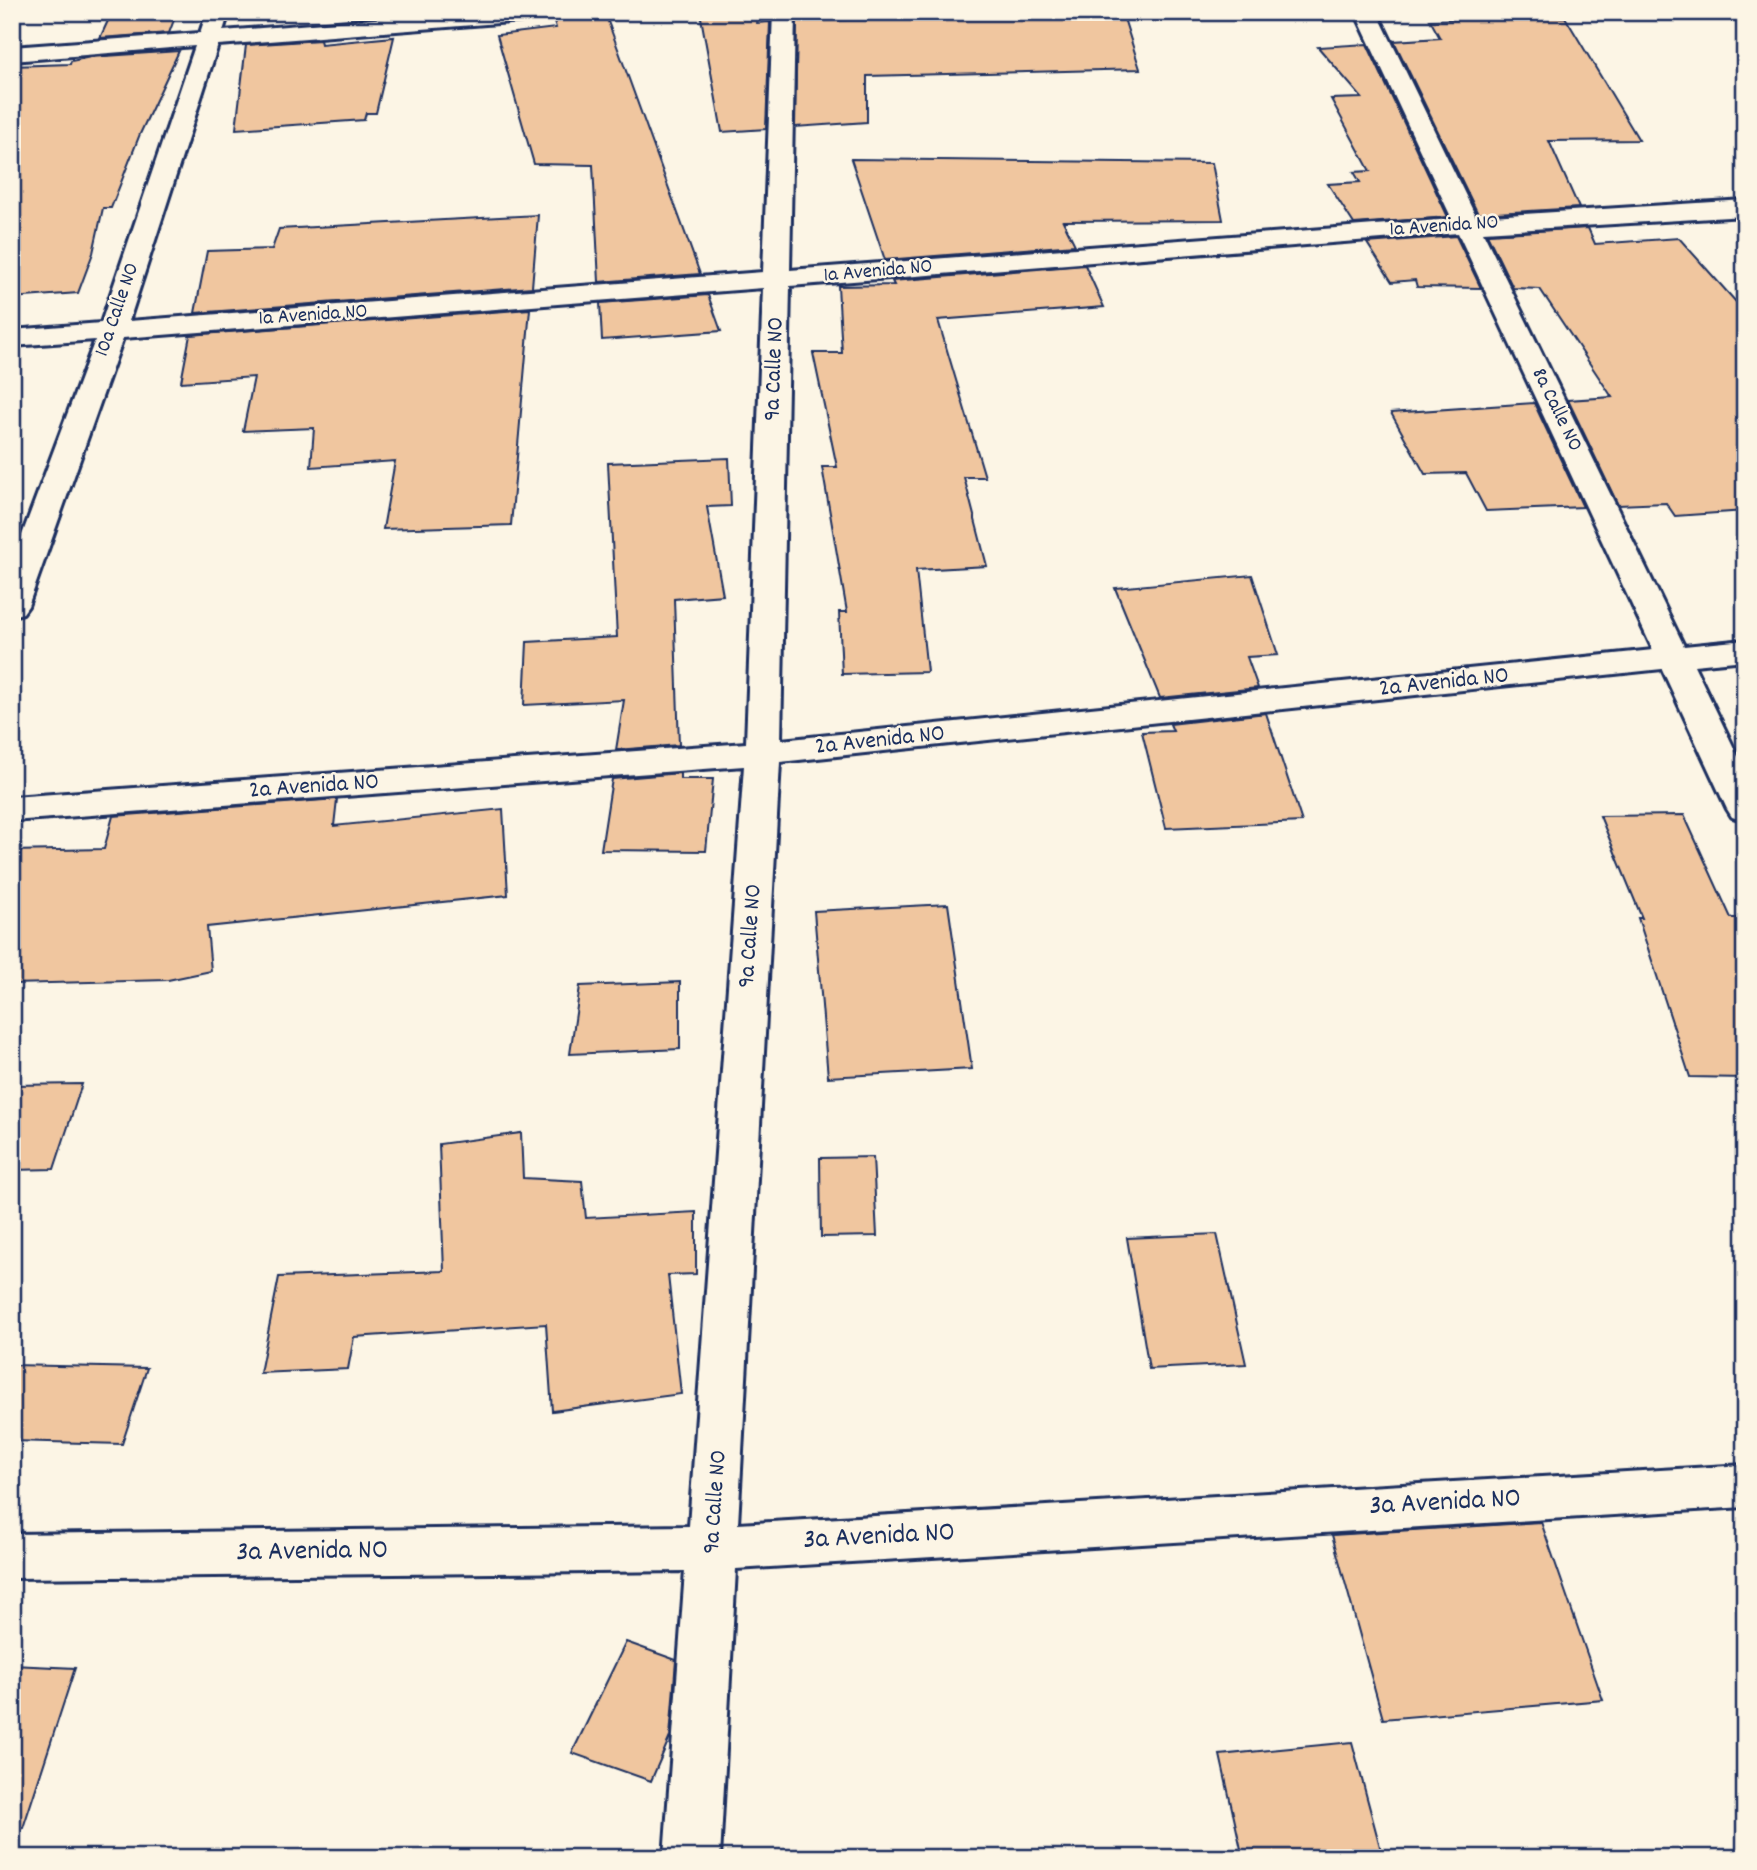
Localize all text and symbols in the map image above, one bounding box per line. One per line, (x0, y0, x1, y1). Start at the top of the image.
street label: 1a Avenida NO (1388, 208, 1500, 246)
street label: 1a Avenida NO (822, 252, 934, 292)
street label: 10a Calle NO (88, 259, 148, 361)
street label: 1a Avenida NO (257, 297, 369, 335)
street label: 9a Calle NO (756, 316, 794, 422)
street label: 8a Calle NO (1523, 363, 1589, 457)
street label: 2a Avenida NO (1378, 659, 1510, 707)
street label: 2a Avenida NO (814, 717, 946, 765)
street label: 2a Avenida NO (248, 766, 380, 808)
street label: 9a Calle NO (730, 883, 772, 989)
street label: 9a Calle NO (695, 1449, 737, 1555)
street label: 3a Avenida NO (1368, 1480, 1522, 1528)
street label: 3a Avenida NO (802, 1514, 956, 1562)
street label: 3a Avenida NO (236, 1532, 388, 1574)

